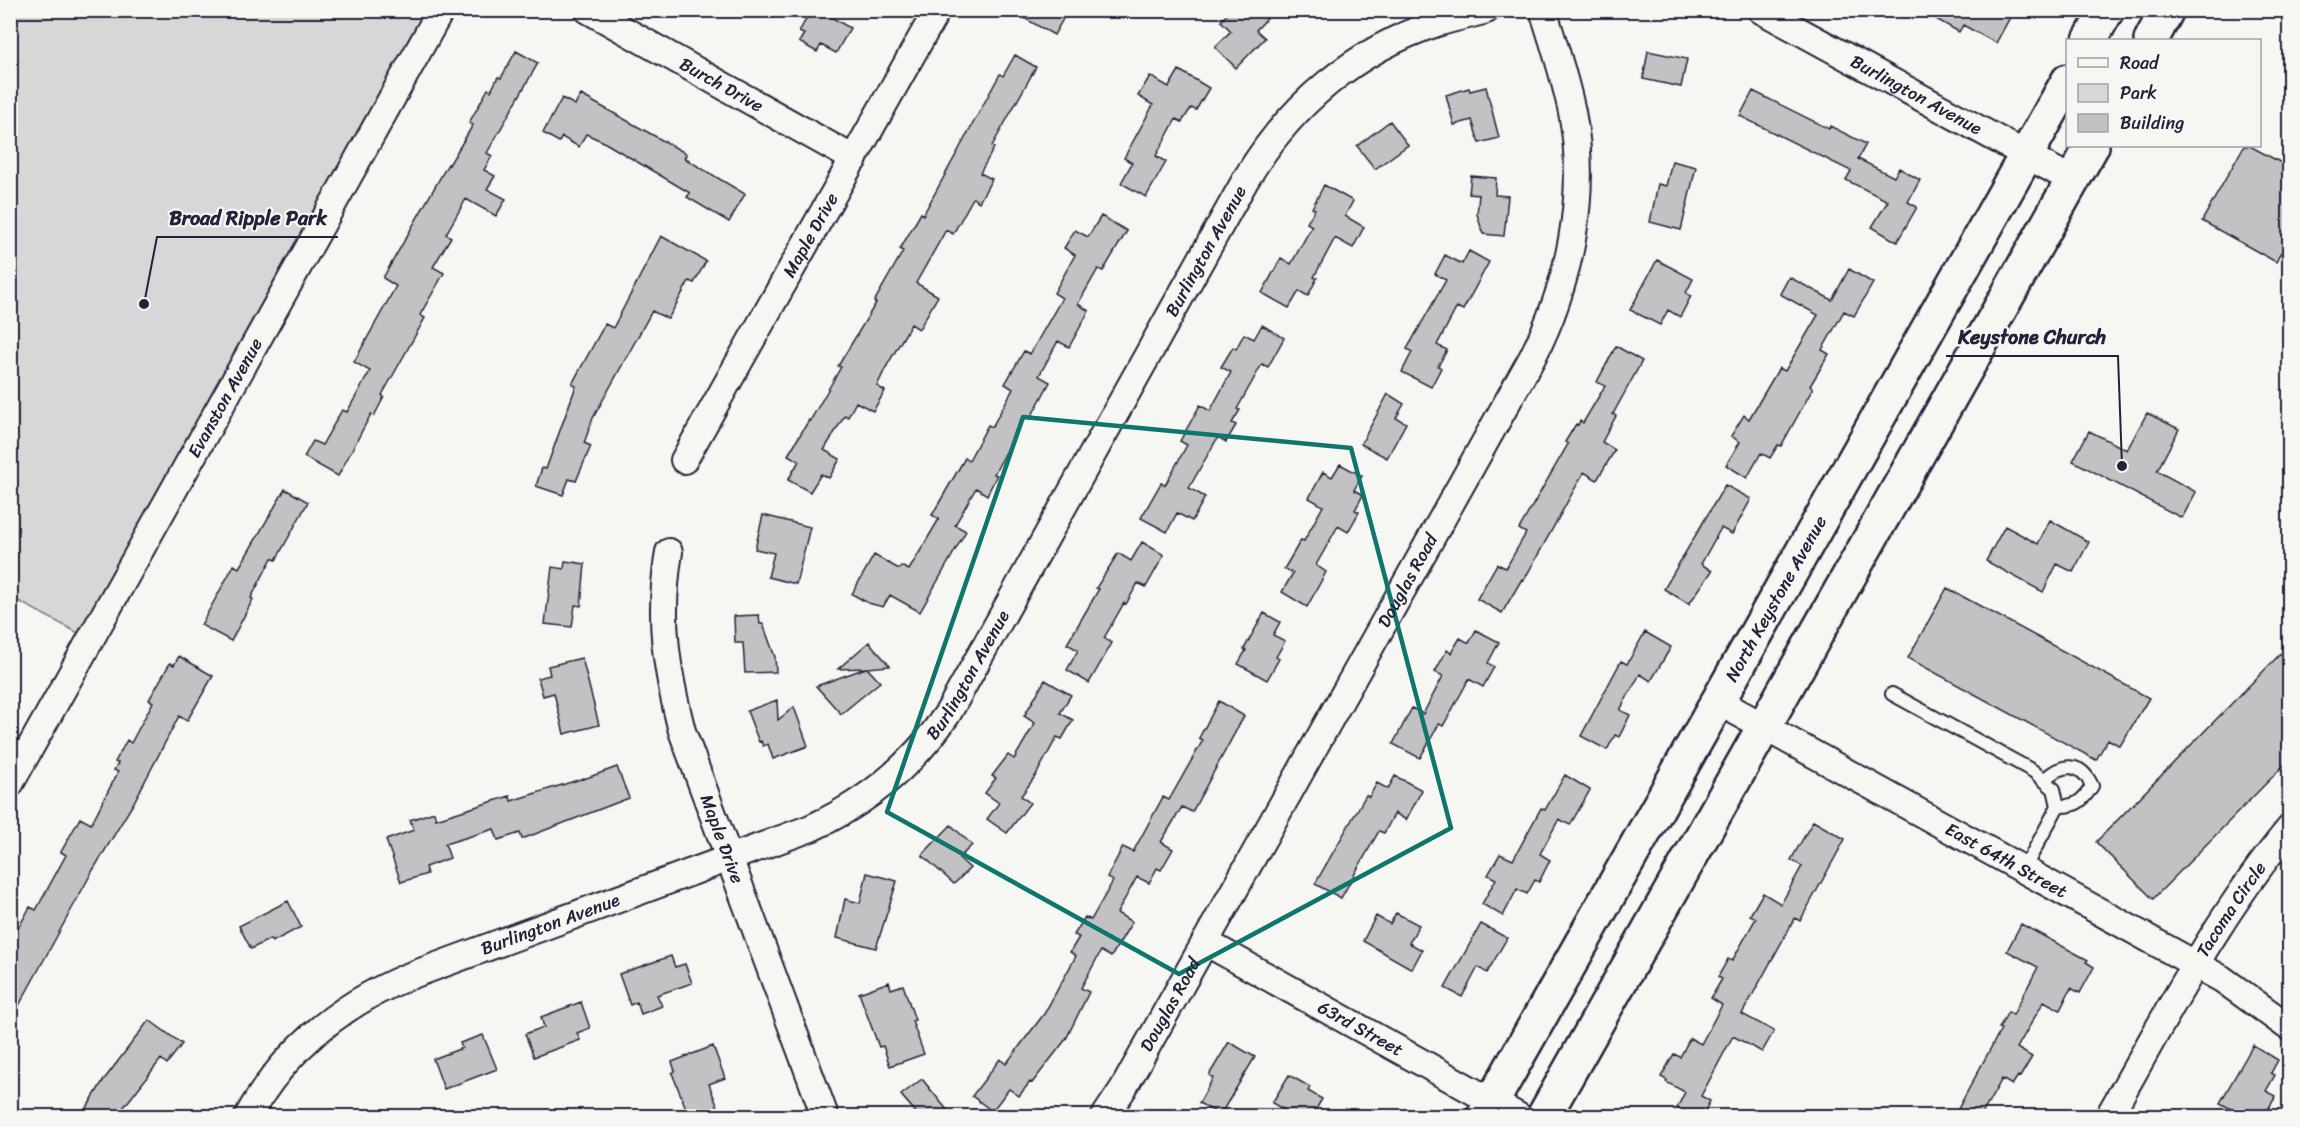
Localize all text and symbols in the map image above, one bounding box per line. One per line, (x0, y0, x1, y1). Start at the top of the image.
legend (2066, 39, 2261, 147)
street label: Burlington Avenue (1845, 46, 1988, 144)
text: Road (2120, 47, 2160, 79)
street label: Burch Drive (673, 48, 770, 121)
text: Park (2120, 77, 2157, 109)
text: Building (2120, 107, 2184, 139)
street label: Burlington Avenue (1156, 179, 1255, 323)
street label: Maple Drive (774, 187, 847, 284)
callout: Broad Ripple Park (157, 199, 338, 237)
text: Broad Ripple Park (169, 201, 328, 236)
callout: Keystone Church (1946, 318, 2118, 356)
text: Keystone Church (1957, 320, 2107, 355)
street label: Evanston Avenue (179, 332, 271, 464)
street label: North Keystone Avenue (1716, 509, 1836, 688)
street label: Douglas Road (1368, 526, 1447, 634)
street label: Burlington Avenue (917, 604, 1019, 747)
street label: Maple Drive (691, 790, 753, 888)
street label: East 64th Street (1939, 813, 2074, 907)
street label: Tacoma Circle (2187, 854, 2275, 964)
street label: Burlington Avenue (476, 884, 625, 964)
street label: Douglas Road (1131, 950, 1210, 1058)
street label: 63rd Street (1312, 992, 1410, 1065)

